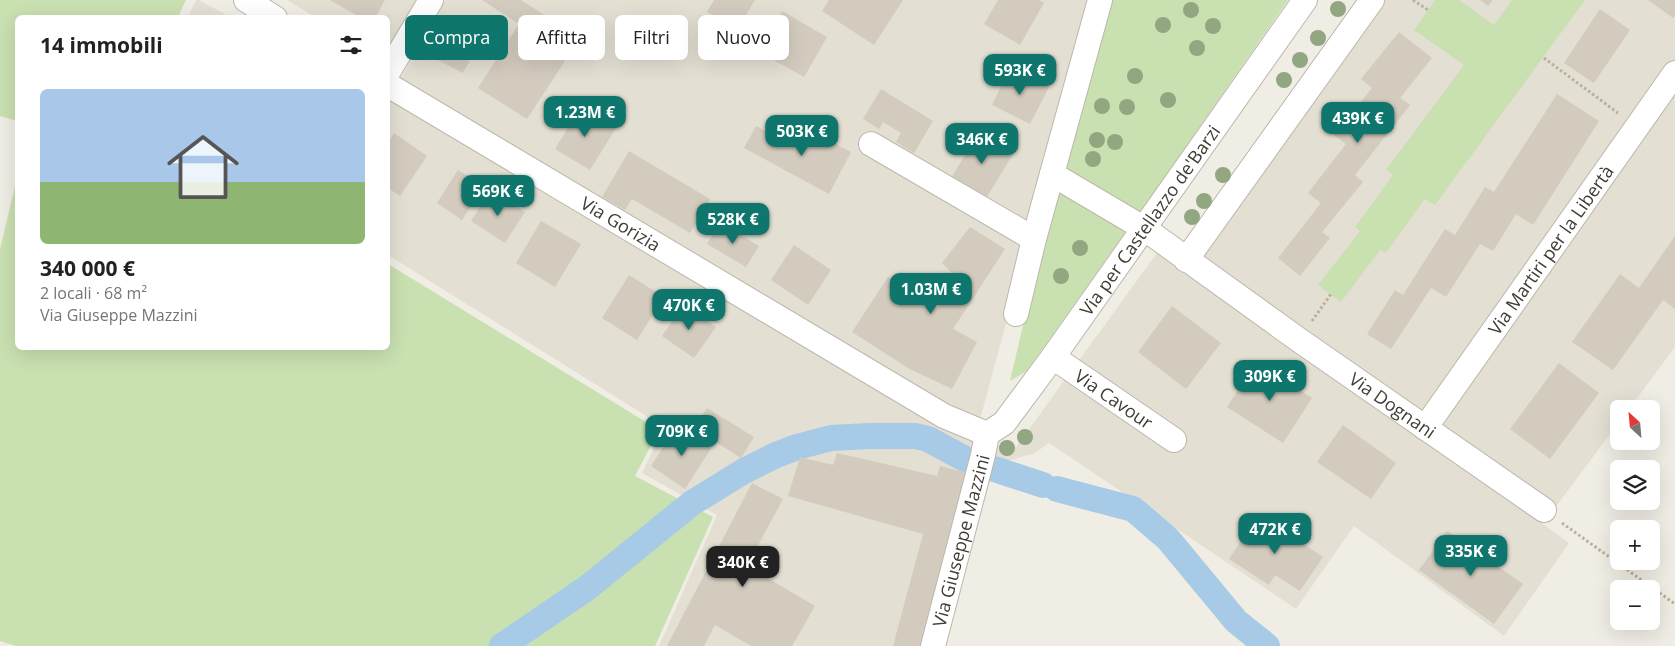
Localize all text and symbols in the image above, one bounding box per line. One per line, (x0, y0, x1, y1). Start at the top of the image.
chip: Compra (405, 15, 508, 60)
chip: Affitta (518, 15, 605, 60)
chip: Filtri (615, 15, 688, 60)
chip: Nuovo (698, 15, 789, 60)
text: 14 immobili (40, 31, 163, 59)
icon: filters (337, 31, 365, 59)
pin: 593K € (979, 54, 1061, 96)
text: 593K € (994, 59, 1046, 81)
pin: 1.23M € (539, 96, 631, 138)
text: 1.23M € (555, 101, 615, 123)
pin: 439K € (1317, 102, 1399, 144)
text: 439K € (1332, 107, 1384, 129)
pin: 503K € (761, 114, 843, 157)
text: 503K € (776, 120, 828, 142)
street label: Via per Castellazzo de'Barzi (1074, 120, 1225, 320)
icon: home (158, 122, 248, 212)
pin: 346K € (941, 122, 1023, 165)
text: 346K € (956, 128, 1008, 150)
street label: Via Martiri per la Libertà (1482, 160, 1619, 339)
pin: 569K € (457, 174, 539, 217)
text: 569K € (472, 180, 524, 202)
street label: Via Gorizia (577, 191, 665, 257)
pin: 528K € (692, 202, 774, 245)
text: 528K € (707, 208, 759, 230)
text: 340 000 € (40, 254, 135, 282)
pin: 1.03M € (885, 272, 977, 315)
text: 1.03M € (901, 278, 961, 300)
text: 2 locali · 68 m² (40, 282, 147, 304)
pin: 470K € (648, 288, 730, 331)
text: 470K € (663, 294, 715, 316)
text: Via Giuseppe Mazzini (40, 304, 198, 326)
pin: 309K € (1229, 360, 1311, 402)
street label: Via Cavour (1070, 364, 1158, 434)
text: 309K € (1244, 365, 1296, 387)
street label: Via Dognani (1345, 367, 1441, 444)
north arrow (1610, 400, 1660, 450)
map controls (1610, 400, 1660, 630)
pin: 709K € (641, 414, 723, 457)
text: 709K € (656, 420, 708, 442)
street label: Via Giuseppe Mazzini (927, 452, 995, 629)
button: layers (1610, 460, 1660, 510)
pin: 472K € (1234, 512, 1316, 555)
text: 472K € (1249, 518, 1301, 540)
button: + (1610, 520, 1660, 570)
pin: 335K € (1430, 534, 1512, 577)
text: 335K € (1445, 540, 1497, 562)
pin: 340K € (702, 546, 784, 588)
text: 340K € (717, 551, 769, 573)
button: − (1610, 580, 1660, 630)

